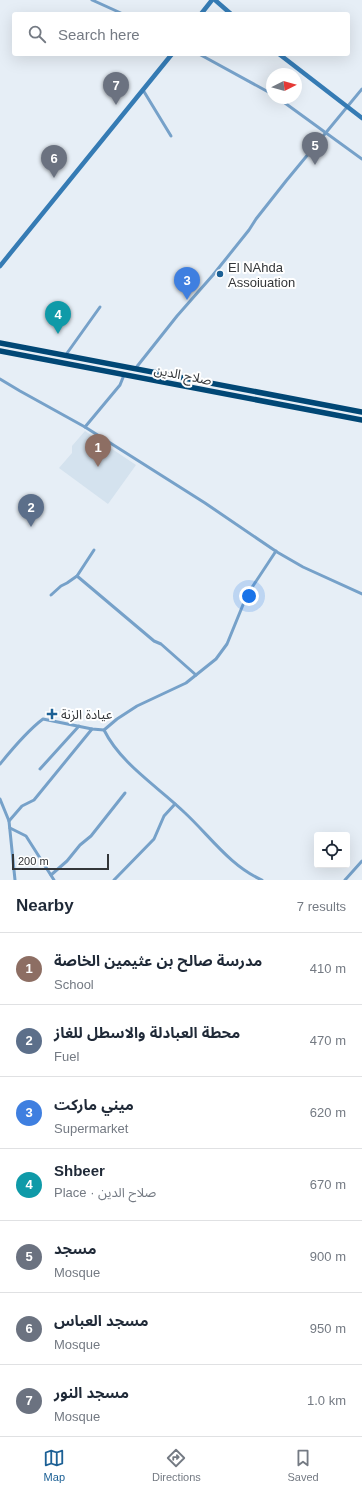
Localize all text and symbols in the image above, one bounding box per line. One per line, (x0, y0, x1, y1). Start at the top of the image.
search box (12, 12, 350, 56)
icon: search (26, 23, 48, 45)
text: Search here (58, 26, 140, 43)
north arrow (266, 68, 302, 104)
pin: 7 (103, 72, 129, 105)
pin: 5 (302, 132, 328, 165)
pin: 6 (41, 145, 67, 178)
place label: El NAhda Assoiuation (228, 260, 295, 290)
pin: 3 (174, 267, 200, 300)
marker: El NAhda Assoiuation (215, 269, 225, 279)
pin: 4 (45, 301, 71, 334)
street label: صلاح الدين (152, 362, 213, 391)
pin: 1 (85, 434, 111, 467)
pin: 2 (18, 494, 44, 527)
your location (239, 586, 259, 606)
place label: عيادة الزنة (61, 707, 113, 722)
marker: عيادة الزنة (46, 708, 58, 720)
map controls (314, 832, 350, 868)
button: locate (314, 832, 350, 868)
scale bar (12, 852, 109, 871)
text: 200 m (18, 855, 49, 867)
text: Nearby (16, 896, 74, 915)
text: 7 results (297, 899, 346, 914)
text: مدرسة صالح بن عثيمين الخاصة (54, 952, 262, 969)
text: 1 (25, 961, 33, 976)
text: 410 m (310, 961, 346, 976)
text: School (54, 977, 94, 992)
text: محطة العبادلة والاسطل للغاز (54, 1024, 240, 1041)
text: 2 (25, 1033, 33, 1048)
text: 470 m (310, 1033, 346, 1048)
text: Fuel (54, 1049, 79, 1064)
text: ميني ماركت (54, 1096, 134, 1113)
text: 3 (25, 1105, 33, 1120)
text: 620 m (310, 1105, 346, 1120)
text: Supermarket (54, 1121, 128, 1136)
text: Shbeer (54, 1162, 105, 1179)
text: 4 (25, 1177, 33, 1192)
text: 670 m (310, 1177, 346, 1192)
text: Place · صلاح الدين (54, 1185, 156, 1200)
text: مسجد (54, 1240, 96, 1257)
text: 5 (25, 1249, 33, 1264)
text: 900 m (310, 1249, 346, 1264)
text: Mosque (54, 1265, 100, 1280)
text: مسجد العباس (54, 1312, 148, 1329)
text: 6 (25, 1321, 33, 1336)
text: 950 m (310, 1321, 346, 1336)
text: Mosque (54, 1337, 100, 1352)
text: مسجد النور (54, 1384, 129, 1401)
text: 7 (25, 1393, 33, 1408)
text: 1.0 km (307, 1393, 346, 1408)
text: Mosque (54, 1409, 100, 1424)
tab: Map (43, 1447, 65, 1483)
tab: Directions (152, 1447, 201, 1483)
tab: Saved (287, 1447, 319, 1483)

